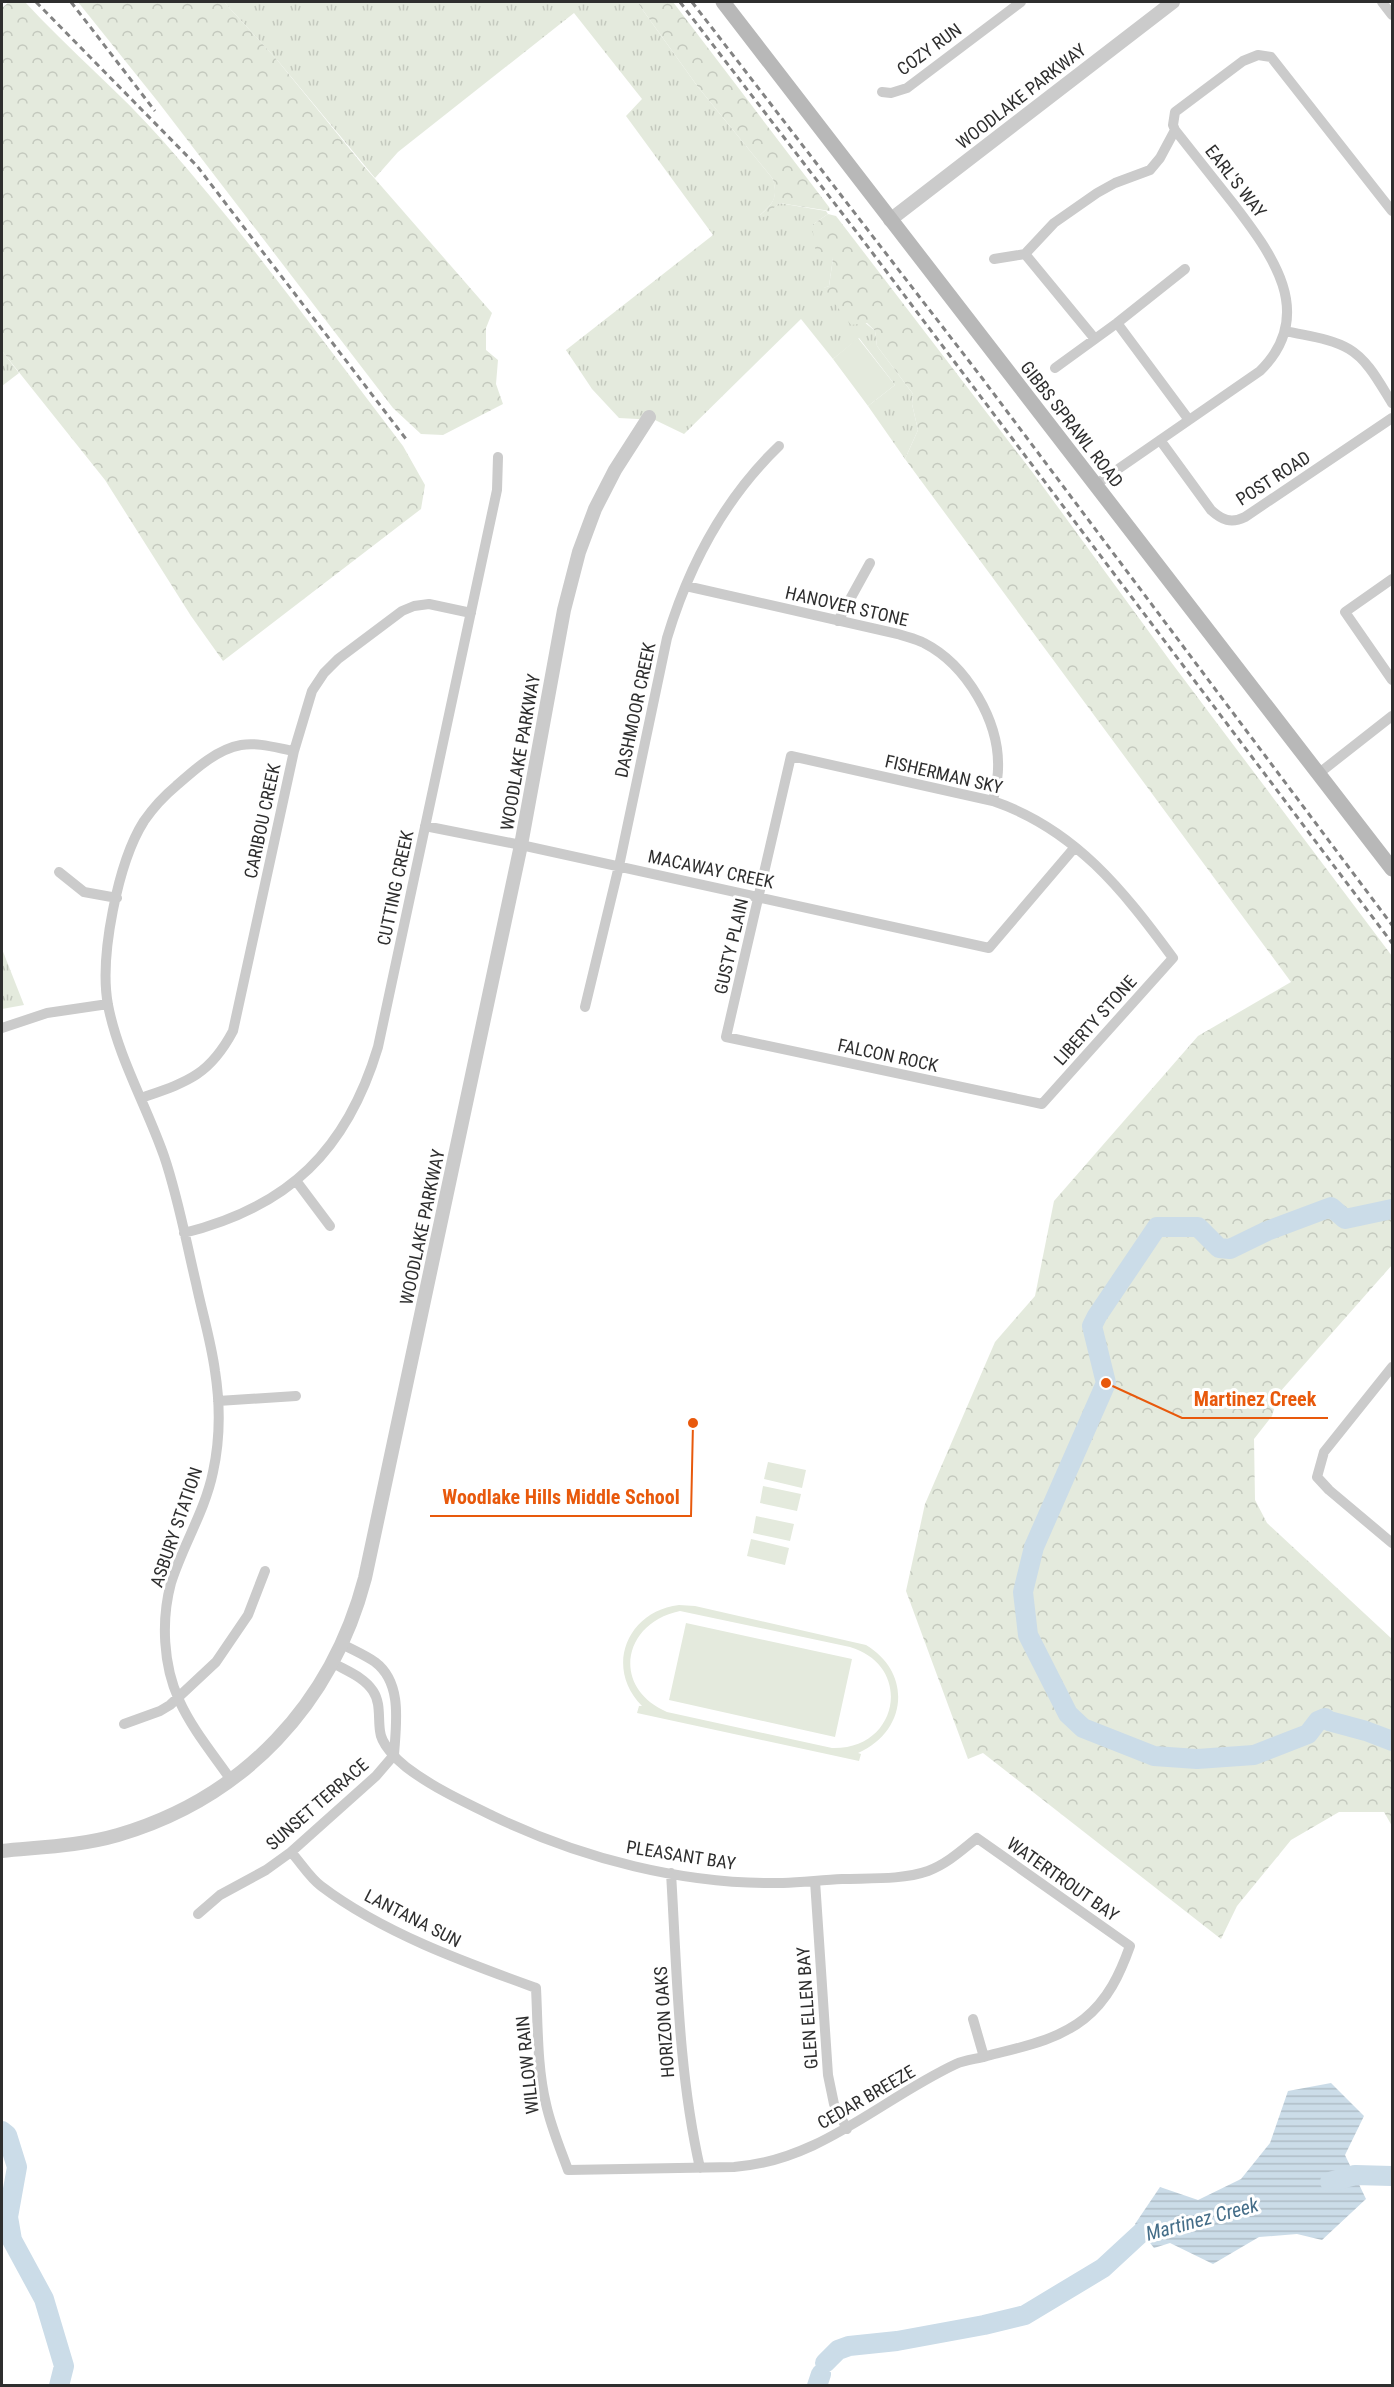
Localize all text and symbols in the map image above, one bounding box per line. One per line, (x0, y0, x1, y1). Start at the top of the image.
street label: COZY RUN (893, 19, 965, 79)
street label: WOODLAKE PARKWAY (952, 39, 1090, 153)
street label: EARL'S WAY (1201, 140, 1271, 222)
street label: GIBBS SPRAWL ROAD (1016, 357, 1128, 491)
street label: POST ROAD (1232, 446, 1314, 510)
street label: HANOVER STONE (783, 582, 911, 630)
street label: DASHMOOR CREEK (610, 640, 660, 779)
street label: WOODLAKE PARKWAY (496, 672, 544, 832)
street label: FISHERMAN SKY (883, 750, 1005, 798)
street label: CARIBOU CREEK (240, 761, 284, 880)
street label: CUTTING CREEK (373, 828, 417, 947)
street label: MACAWAY CREEK (646, 845, 776, 893)
street label: GUSTY PLAIN (710, 896, 752, 996)
street label: LIBERTY STONE (1049, 971, 1141, 1069)
street label: FALCON ROCK (836, 1034, 940, 1076)
street label: WOODLAKE PARKWAY (395, 1147, 449, 1307)
callout: Martinez Creek (1182, 1380, 1328, 1418)
text: Martinez Creek (1194, 1387, 1317, 1411)
street label: ASBURY STATION (146, 1464, 206, 1590)
callout: Woodlake Hills Middle School (430, 1478, 691, 1516)
text: Woodlake Hills Middle School (442, 1485, 680, 1509)
street label: SUNSET TERRACE (262, 1754, 372, 1854)
street label: WATERTROUT BAY (1003, 1833, 1123, 1926)
street label: PLEASANT BAY (625, 1836, 738, 1874)
street label: LANTANA SUN (361, 1885, 465, 1951)
street label: GLEN ELLEN BAY (792, 1946, 822, 2070)
street label: HORIZON OAKS (650, 1966, 678, 2078)
street label: WILLOW RAIN (511, 2015, 543, 2115)
street label: CEDAR BREEZE (814, 2061, 918, 2133)
water label: Martinez Creek (1143, 2192, 1262, 2246)

